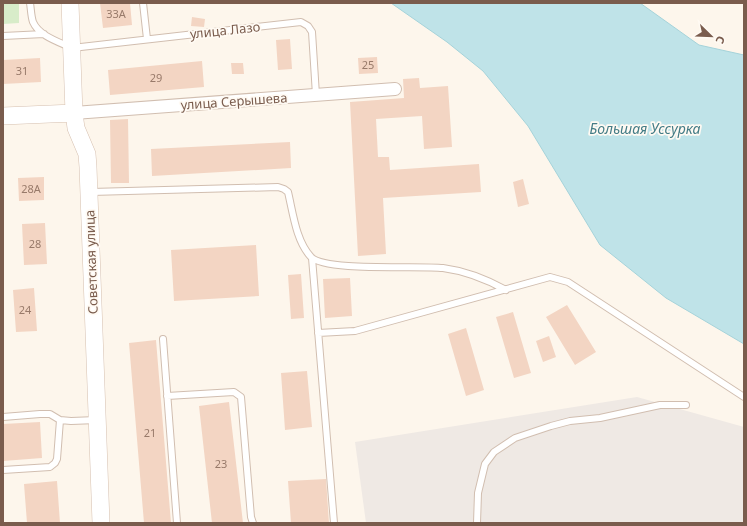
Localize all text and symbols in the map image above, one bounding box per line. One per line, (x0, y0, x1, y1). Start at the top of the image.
house number: 33А (106, 6, 127, 21)
north arrow (691, 16, 731, 56)
street label: улица Лазо (189, 17, 261, 43)
text: С (712, 34, 729, 46)
house number: 25 (362, 57, 374, 72)
house number: 31 (16, 63, 28, 78)
house number: 29 (150, 70, 162, 85)
street label: улица Серышева (180, 88, 288, 114)
water label: Большая Уссурка (590, 119, 701, 138)
house number: 28А (21, 181, 42, 196)
street label: Советская улица (80, 210, 102, 314)
house number: 28 (29, 236, 41, 251)
house number: 24 (19, 302, 32, 317)
house number: 21 (144, 425, 156, 440)
house number: 23 (215, 456, 227, 471)

